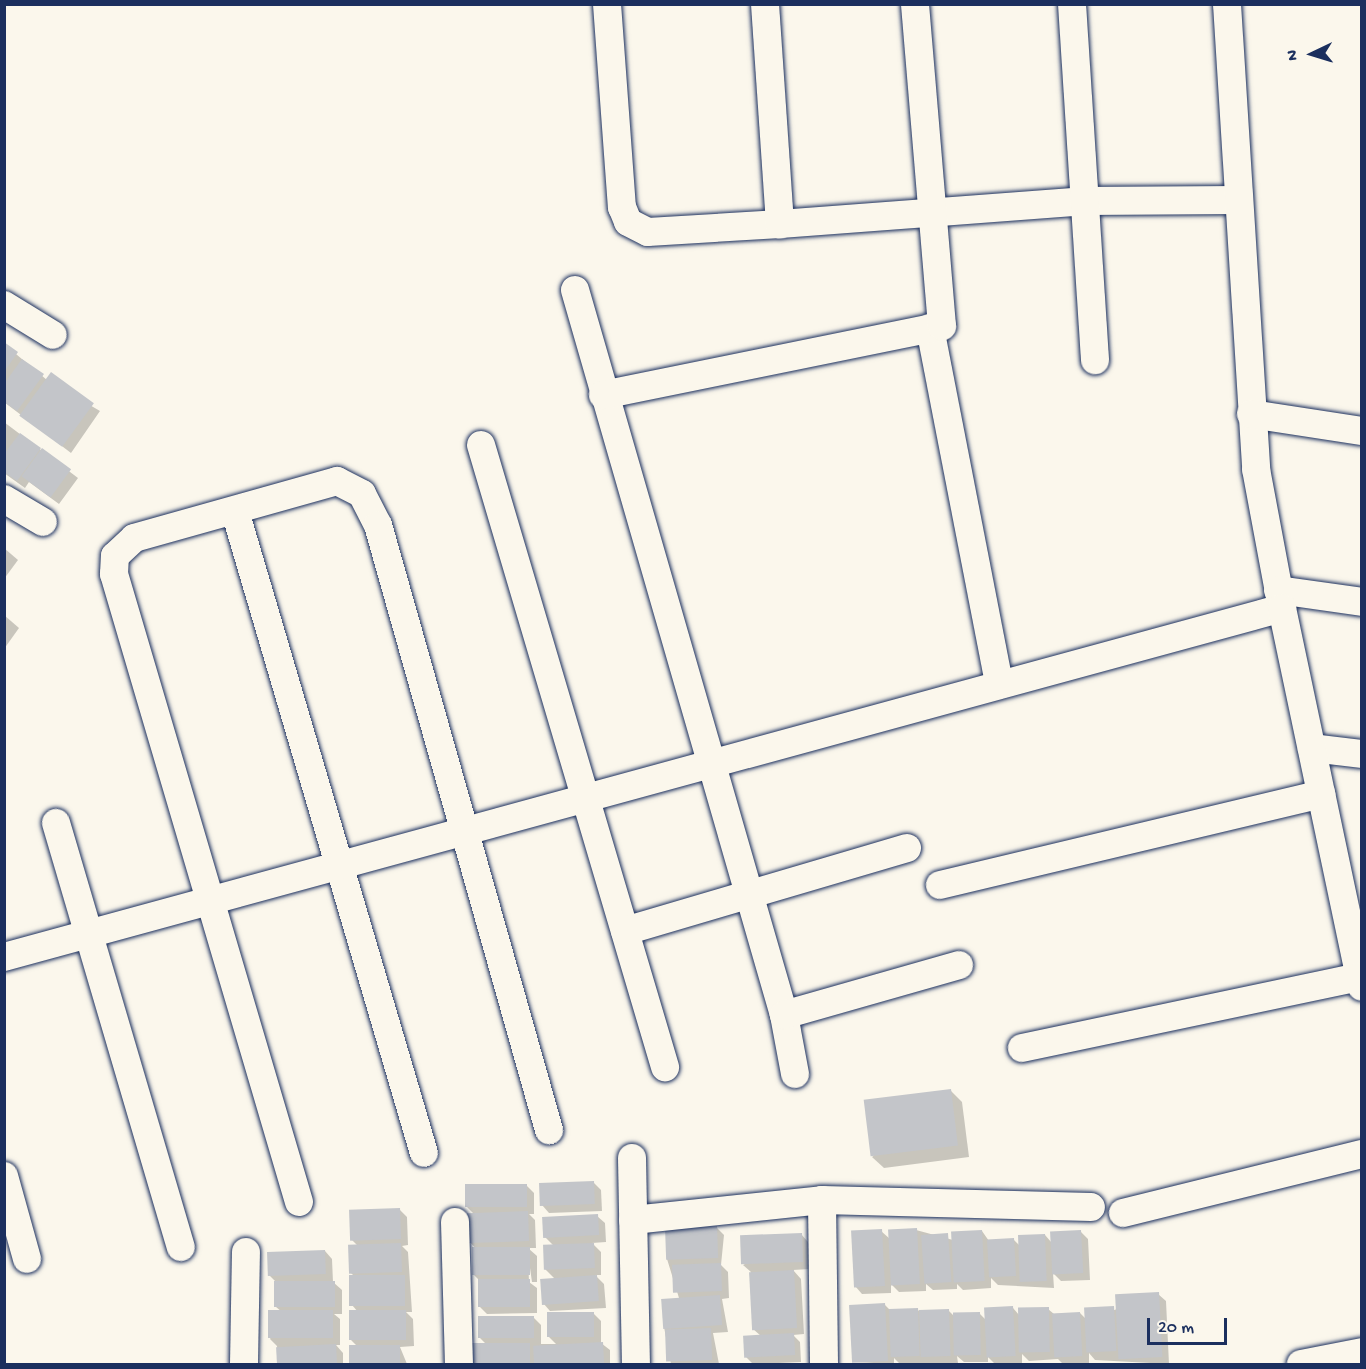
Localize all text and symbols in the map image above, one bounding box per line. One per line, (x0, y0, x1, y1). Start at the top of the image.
north arrow (1282, 24, 1342, 84)
text: N (1284, 49, 1303, 61)
scale bar (1150, 1306, 1230, 1344)
text: 20 m (1158, 1318, 1194, 1339)

